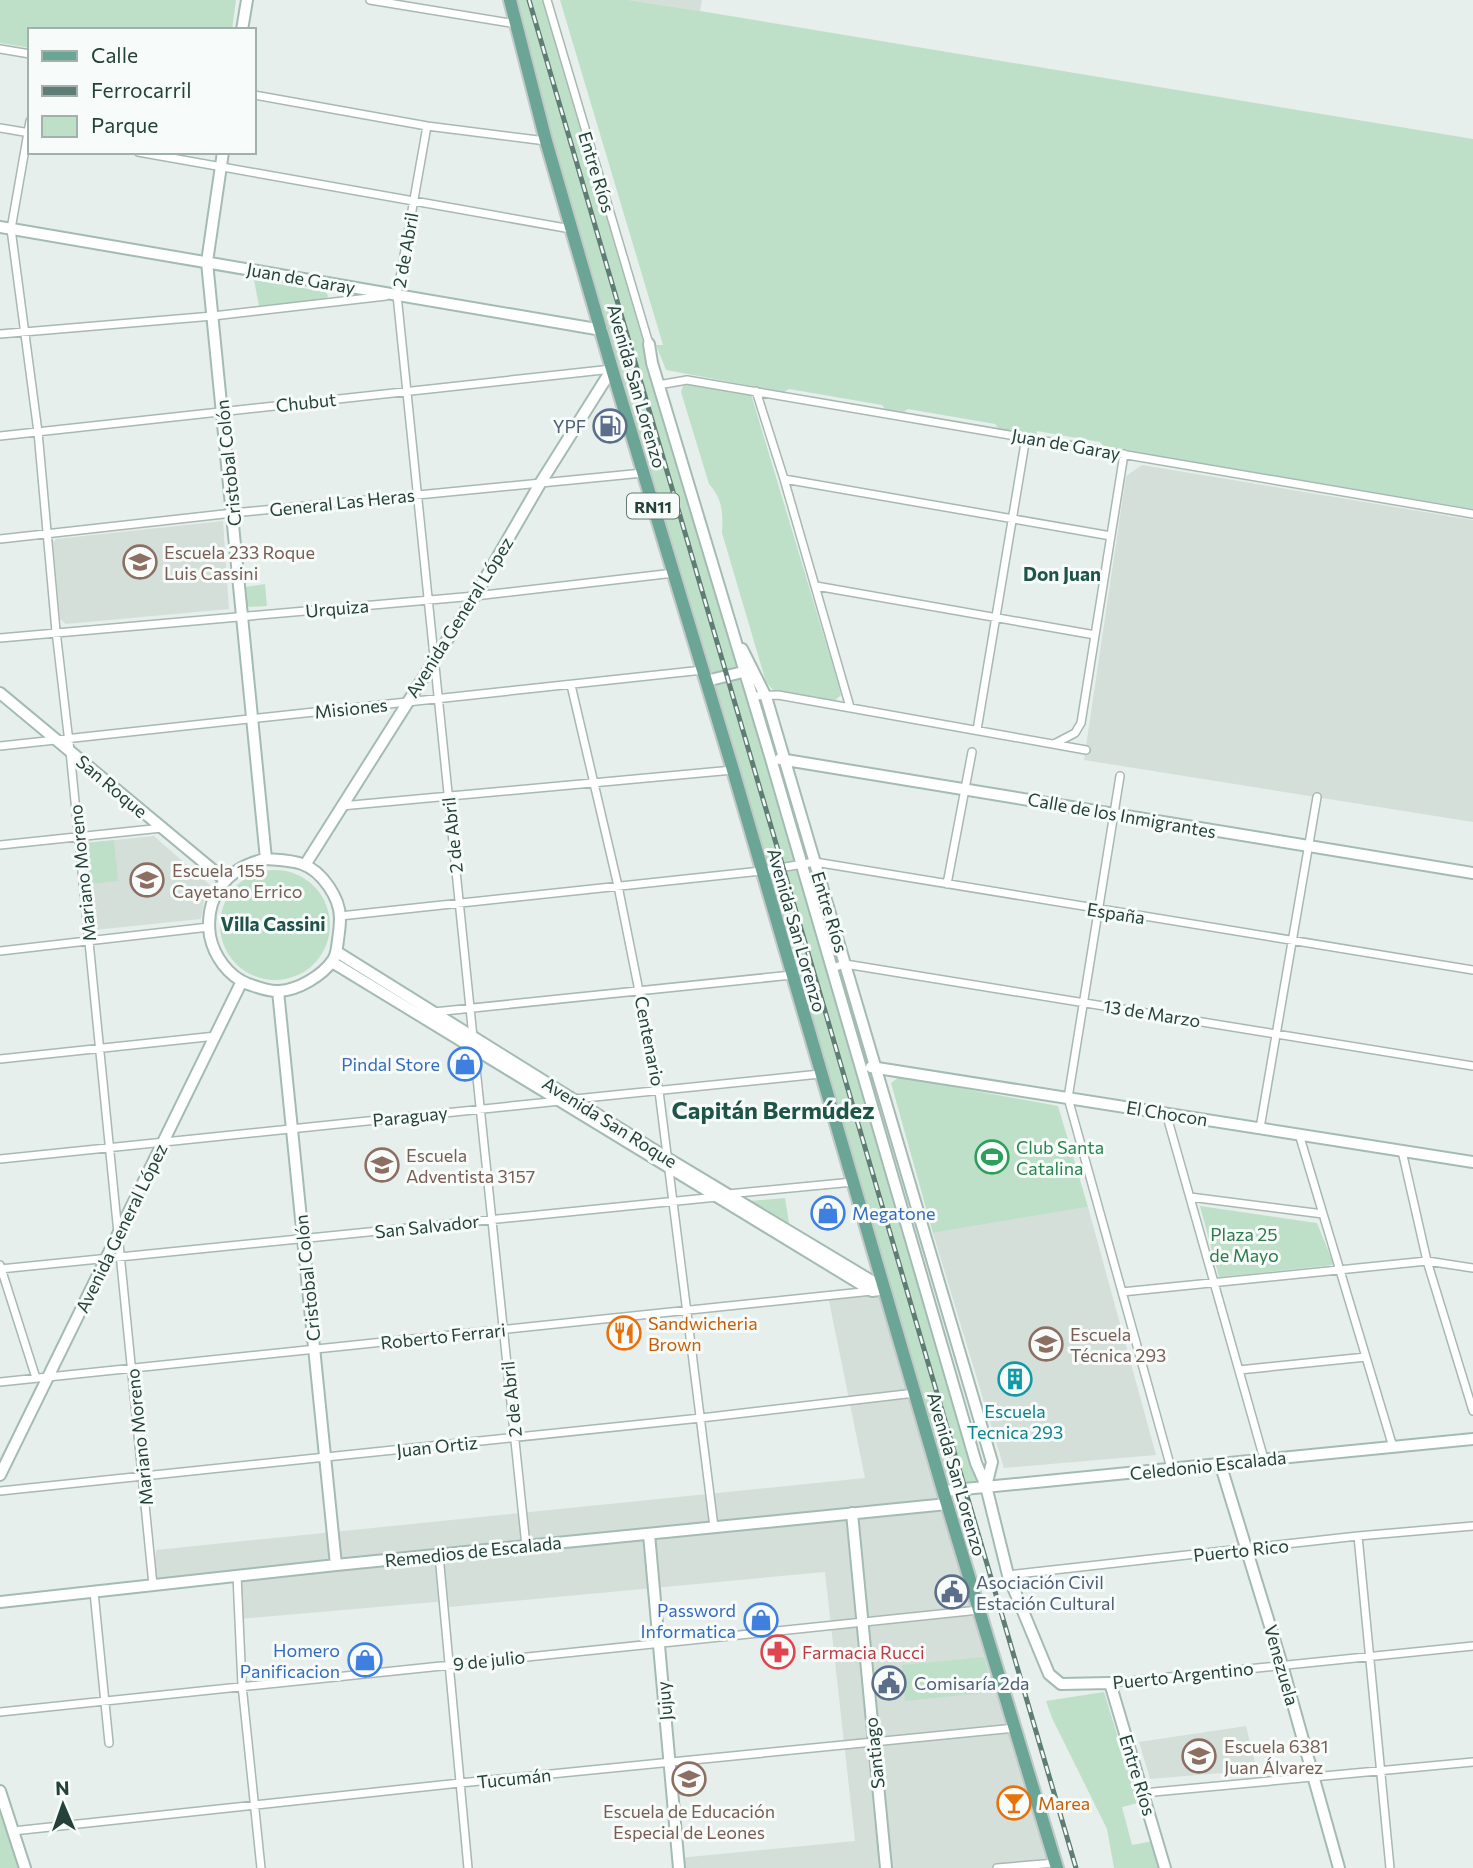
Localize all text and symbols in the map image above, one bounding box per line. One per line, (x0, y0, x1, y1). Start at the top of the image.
legend (28, 28, 256, 154)
text: Calle (91, 42, 138, 67)
text: Ferrocarril (91, 77, 192, 102)
text: Parque (91, 112, 158, 137)
street label: Entre Ríos (574, 129, 620, 215)
street label: 2 de Abril (388, 211, 422, 289)
street label: Juan de Garay (245, 258, 357, 298)
street label: Avenida San Lorenzo (603, 302, 671, 470)
street label: Chubut (275, 388, 337, 416)
street label: Cristobal Colón (210, 399, 246, 527)
fuel station icon: YPF (591, 407, 629, 445)
place label: YPF (553, 415, 586, 437)
street label: Juan de Garay (1010, 424, 1122, 464)
street label: General Las Heras (268, 483, 416, 521)
road number: RN11 (627, 494, 679, 519)
street label: Avenida General López (401, 533, 517, 701)
place label: Escuela 233 Roque Luis Cassini (164, 541, 315, 584)
school or university icon: Escuela 233 Roque Luis Cassini (121, 543, 159, 581)
district label: Don Juan (1023, 562, 1101, 585)
street label: Urquiza (304, 594, 370, 622)
street label: Misiones (313, 693, 389, 723)
street label: San Roque (72, 750, 152, 822)
street label: Calle de los Inmigrantes (1026, 788, 1218, 842)
street label: 2 de Abril (437, 796, 467, 874)
street label: Mariano Moreno (64, 803, 100, 943)
street label: Avenida San Lorenzo (763, 846, 831, 1014)
place label: Escuela 155 Cayetano Errico (172, 859, 303, 902)
school or university icon: Escuela 155 Cayetano Errico (128, 861, 166, 899)
street label: Entre Ríos (807, 869, 853, 955)
street label: España (1085, 898, 1147, 928)
district label: Villa Cassini (220, 912, 326, 935)
street label: Centenario (631, 994, 669, 1088)
street label: 13 de Marzo (1102, 994, 1202, 1032)
shop icon: Pindal Store (446, 1045, 484, 1083)
place label: Pindal Store (341, 1053, 440, 1075)
street label: Avenida San Roque (539, 1072, 681, 1172)
district label: Capitán Bermúdez (671, 1095, 875, 1124)
street label: El Chocon (1125, 1096, 1209, 1130)
street label: Paraguay (371, 1101, 449, 1131)
place label: Club Santa Catalina (1016, 1136, 1104, 1179)
sports icon: Club Santa Catalina (973, 1138, 1011, 1176)
street label: Avenida General López (70, 1140, 172, 1316)
place label: Escuela Adventista 3157 (406, 1144, 535, 1187)
school or university icon: Escuela Adventista 3157 (363, 1146, 401, 1184)
shop icon: Megatone (809, 1194, 847, 1232)
place label: Megatone (852, 1202, 936, 1224)
street label: San Salvador (374, 1210, 480, 1242)
street label: Cristobal Colón (289, 1214, 325, 1342)
park label: Plaza 25 de Mayo (1209, 1223, 1279, 1266)
place label: Sandwicheria Brown (648, 1312, 758, 1355)
restaurant icon: Sandwicheria Brown (605, 1314, 643, 1352)
street label: Roberto Ferrari (379, 1318, 507, 1354)
place label: Escuela Técnica 293 (1070, 1323, 1166, 1366)
school or university icon: Escuela Técnica 293 (1027, 1325, 1065, 1363)
street label: 2 de Abril (496, 1360, 526, 1438)
building icon: Escuela Tecnica 293 (996, 1360, 1034, 1398)
street label: Mariano Moreno (121, 1367, 157, 1507)
street label: Avenida San Lorenzo (923, 1390, 991, 1558)
place label: Escuela Tecnica 293 (967, 1400, 1063, 1443)
street label: Juan Ortiz (395, 1431, 479, 1461)
street label: Celedonio Escalada (1129, 1446, 1287, 1484)
street label: Remedios de Escalada (384, 1531, 562, 1571)
street label: Puerto Rico (1192, 1534, 1290, 1566)
place label: Asociación Civil Estación Cultural (976, 1571, 1115, 1614)
public building icon: Asociación Civil Estación Cultural (933, 1573, 971, 1611)
place label: Password Informatica (641, 1599, 736, 1642)
shop icon: Password Informatica (742, 1601, 780, 1639)
street label: Venezuela (1260, 1622, 1304, 1708)
pharmacy icon: Farmacia Rucci (759, 1633, 797, 1671)
place label: Homero Panificacion (240, 1639, 340, 1682)
shop icon: Homero Panificacion (346, 1641, 384, 1679)
place label: Farmacia Rucci (802, 1641, 925, 1663)
street label: 9 de julio (452, 1645, 526, 1675)
street label: Puerto Argentino (1111, 1657, 1255, 1693)
public building icon: Comisaría 2da (870, 1664, 908, 1702)
place label: Comisaría 2da (914, 1672, 1030, 1694)
street label: Jujuy (651, 1680, 677, 1722)
street label: Santiago (859, 1716, 889, 1790)
street label: Entre Ríos (1115, 1732, 1161, 1818)
place label: Escuela 6381 Juan Álvarez (1224, 1735, 1328, 1778)
school or university icon: Escuela 6381 Juan Álvarez (1180, 1737, 1218, 1775)
school or university icon: Escuela de Educación Especial de Leones (670, 1760, 708, 1798)
street label: Tucumán (476, 1763, 552, 1793)
north arrow (28, 1770, 98, 1840)
text: N (55, 1776, 70, 1799)
bar icon: Marea (995, 1784, 1033, 1822)
place label: Marea (1038, 1792, 1090, 1814)
place label: Escuela de Educación Especial de Leones (603, 1800, 775, 1843)

